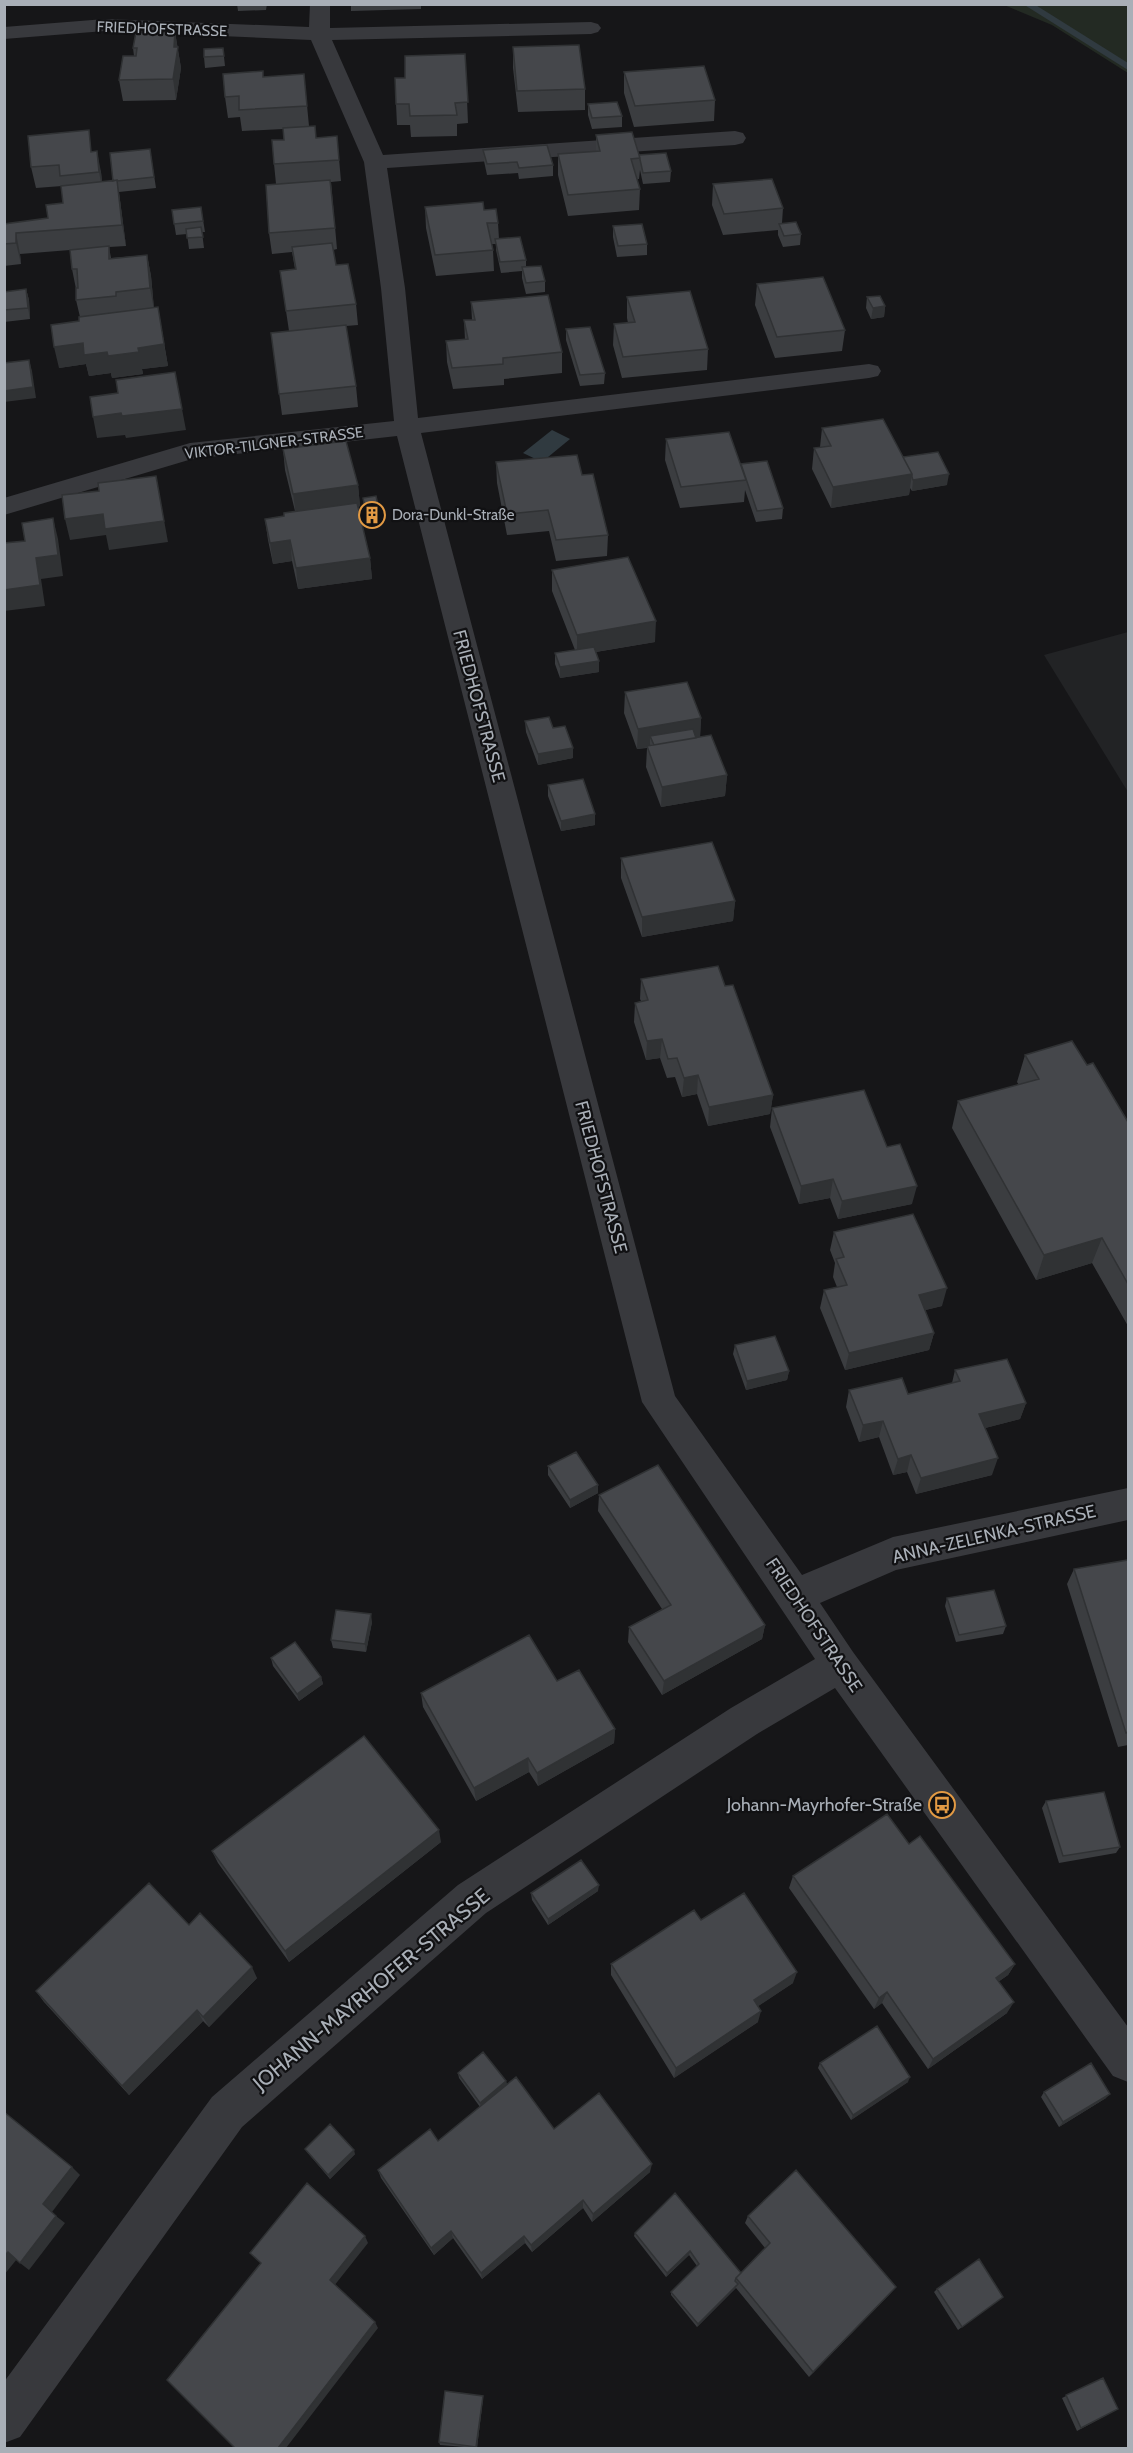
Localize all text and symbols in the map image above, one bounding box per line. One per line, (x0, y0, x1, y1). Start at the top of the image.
street label: FRIEDHOFSTRASSE (96, 18, 228, 40)
street label: VIKTOR-TILGNER-STRASSE (184, 423, 364, 463)
building icon: Dora-Dunkl-Straße (357, 500, 387, 530)
place label: Dora-Dunkl-Straße (392, 506, 515, 524)
street label: FRIEDHOFSTRASSE (448, 627, 510, 785)
street label: FRIEDHOFSTRASSE (570, 1098, 632, 1256)
street label: ANNA-ZELENKA-STRASSE (890, 1500, 1098, 1568)
street label: FRIEDHOFSTRASSE (761, 1554, 867, 1696)
bus stop icon: Johann-Mayrhofer-Straße (927, 1790, 957, 1820)
place label: Johann-Mayrhofer-Straße (726, 1794, 922, 1816)
street label: JOHANN-MAYRHOFER-STRASSE (247, 1883, 494, 2096)

